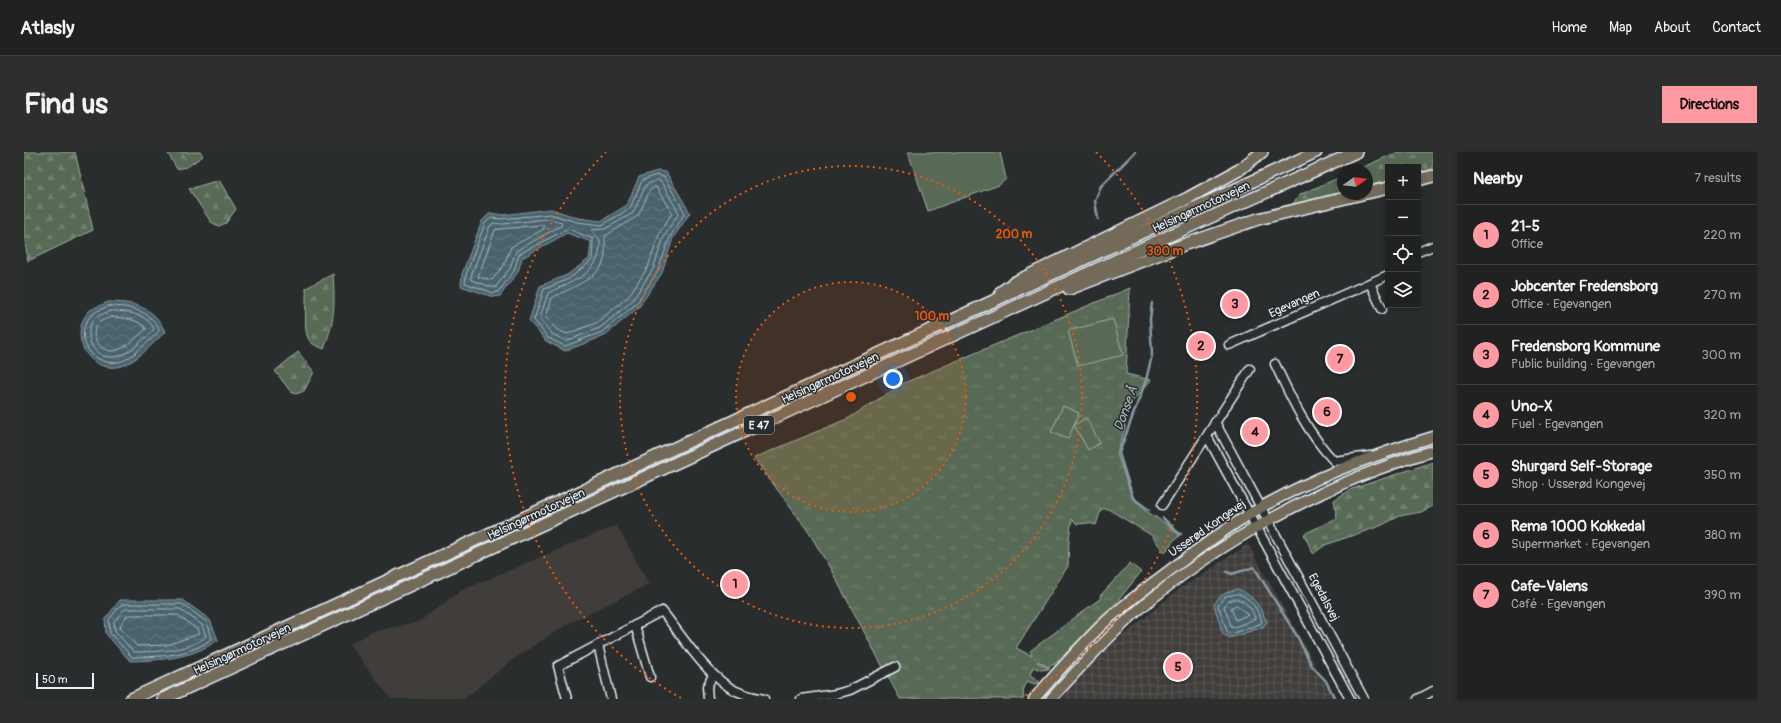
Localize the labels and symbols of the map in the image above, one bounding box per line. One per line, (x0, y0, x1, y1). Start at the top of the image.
north arrow (1337, 164, 1373, 200)
street label: Helsingørmotorvejen (1150, 178, 1253, 237)
text: 200 m (996, 227, 1033, 242)
text: 300 m (1147, 244, 1184, 259)
street label: Egevangen (1266, 286, 1322, 321)
pin: 3 (1222, 289, 1248, 319)
text: 100 m (915, 309, 950, 324)
pin: 2 (1188, 331, 1214, 361)
pin: 7 (1327, 344, 1353, 374)
street label: Helsingørmotorvejen (779, 349, 882, 408)
your location (883, 369, 903, 389)
water label: Donse Å (1110, 383, 1141, 433)
centre of rings (844, 390, 858, 404)
pin: 6 (1314, 397, 1340, 427)
road number: E 47 (744, 416, 774, 434)
pin: 4 (1242, 417, 1268, 447)
street label: Helsingørmotorvejen (485, 485, 588, 544)
street label: Usserød Kongevej (1166, 496, 1249, 560)
pin: 1 (722, 569, 748, 599)
street label: Egedalsvej (1305, 571, 1342, 624)
street label: Helsingørmotorvejen (191, 620, 294, 679)
pin: 5 (1165, 652, 1191, 682)
scale bar (36, 671, 94, 690)

